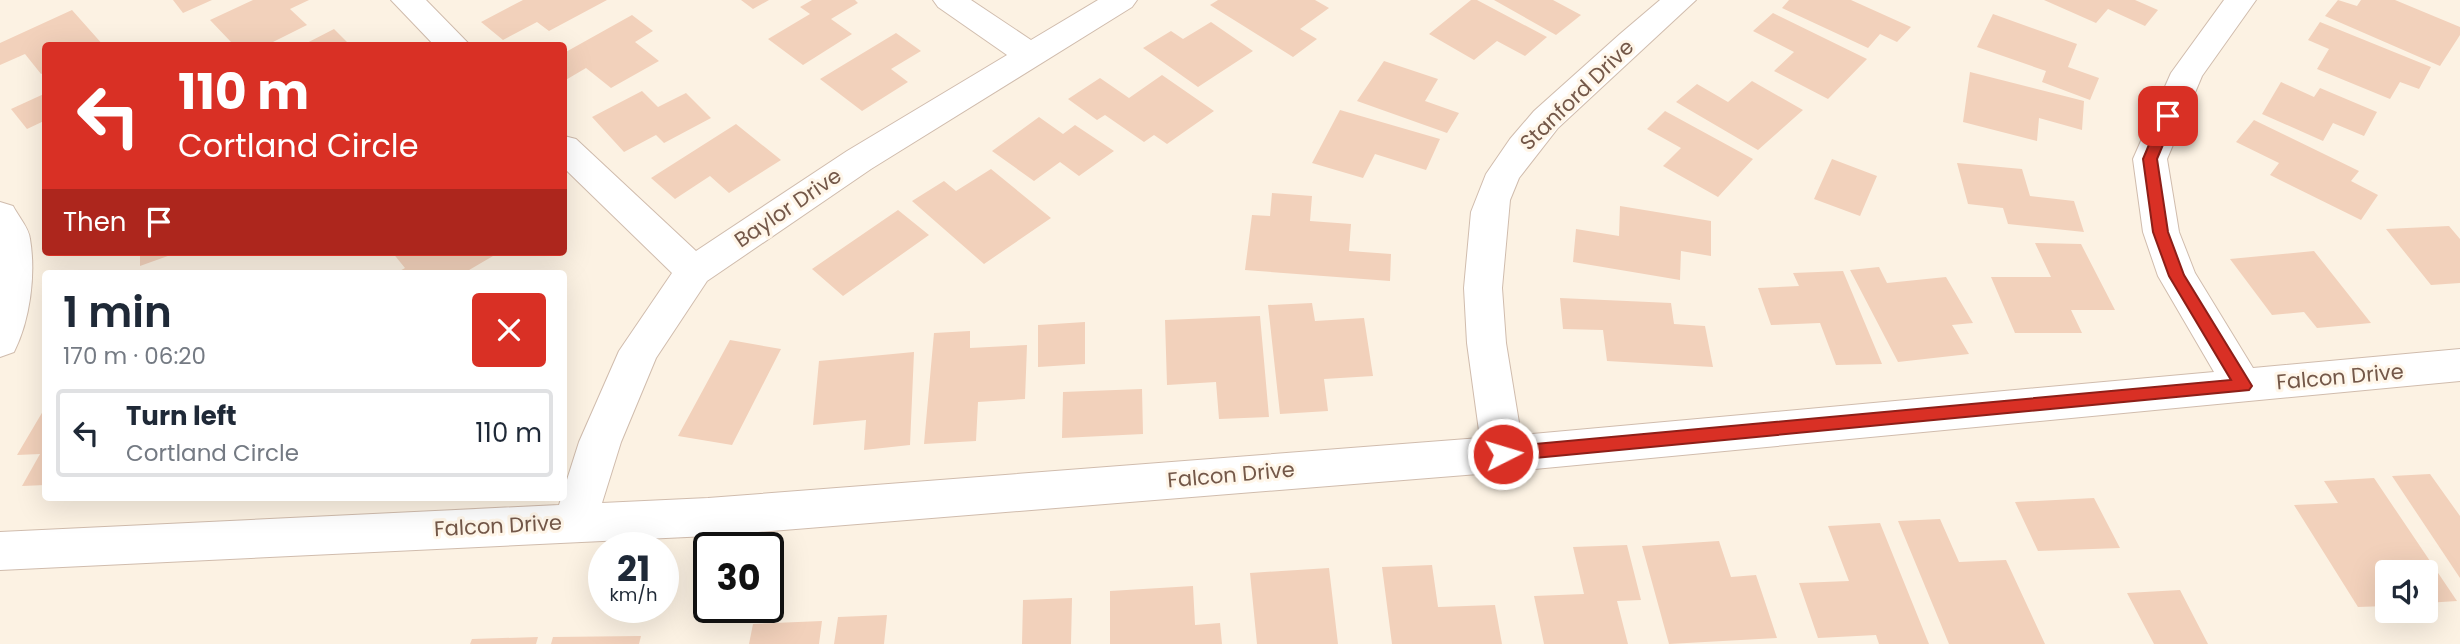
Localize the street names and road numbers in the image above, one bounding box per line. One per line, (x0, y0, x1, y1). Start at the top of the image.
street label: Stanford Drive (1513, 33, 1640, 157)
street label: Baylor Drive (728, 161, 847, 254)
street label: Falcon Drive (2275, 356, 2405, 397)
street label: Falcon Drive (1166, 454, 1296, 495)
street label: Falcon Drive (433, 508, 563, 543)

